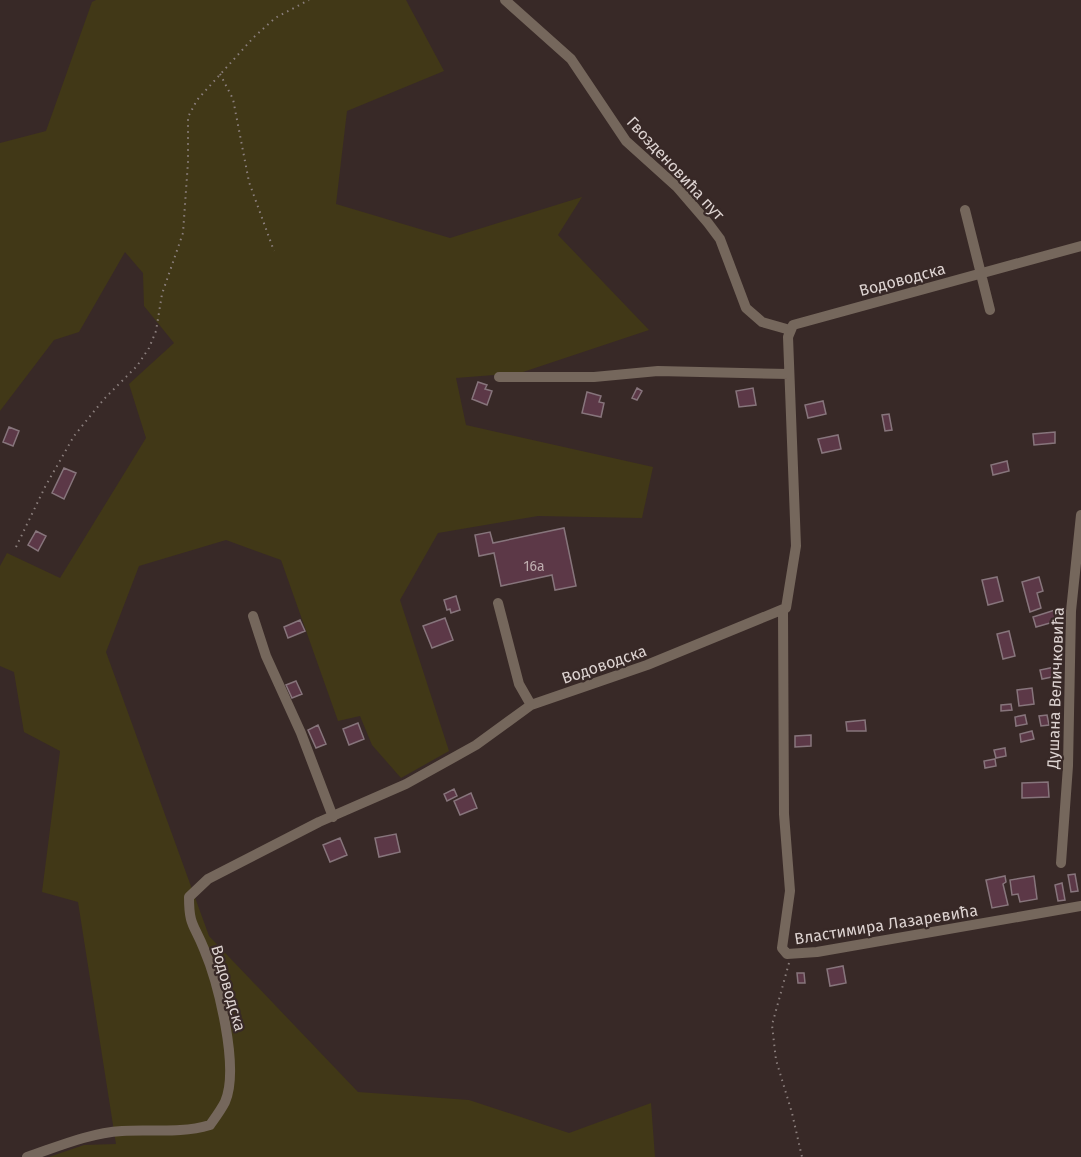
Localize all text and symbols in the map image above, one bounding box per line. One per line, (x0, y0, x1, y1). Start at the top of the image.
street label: Гвозденовића пут (623, 113, 729, 225)
street label: Водоводска (857, 259, 947, 300)
house number: 16a (523, 558, 545, 575)
street label: Душана Величковића (1043, 607, 1068, 770)
street label: Водоводска (559, 641, 649, 688)
street label: Властимира Лазаревића (793, 901, 979, 948)
street label: Водоводска (207, 943, 250, 1033)

